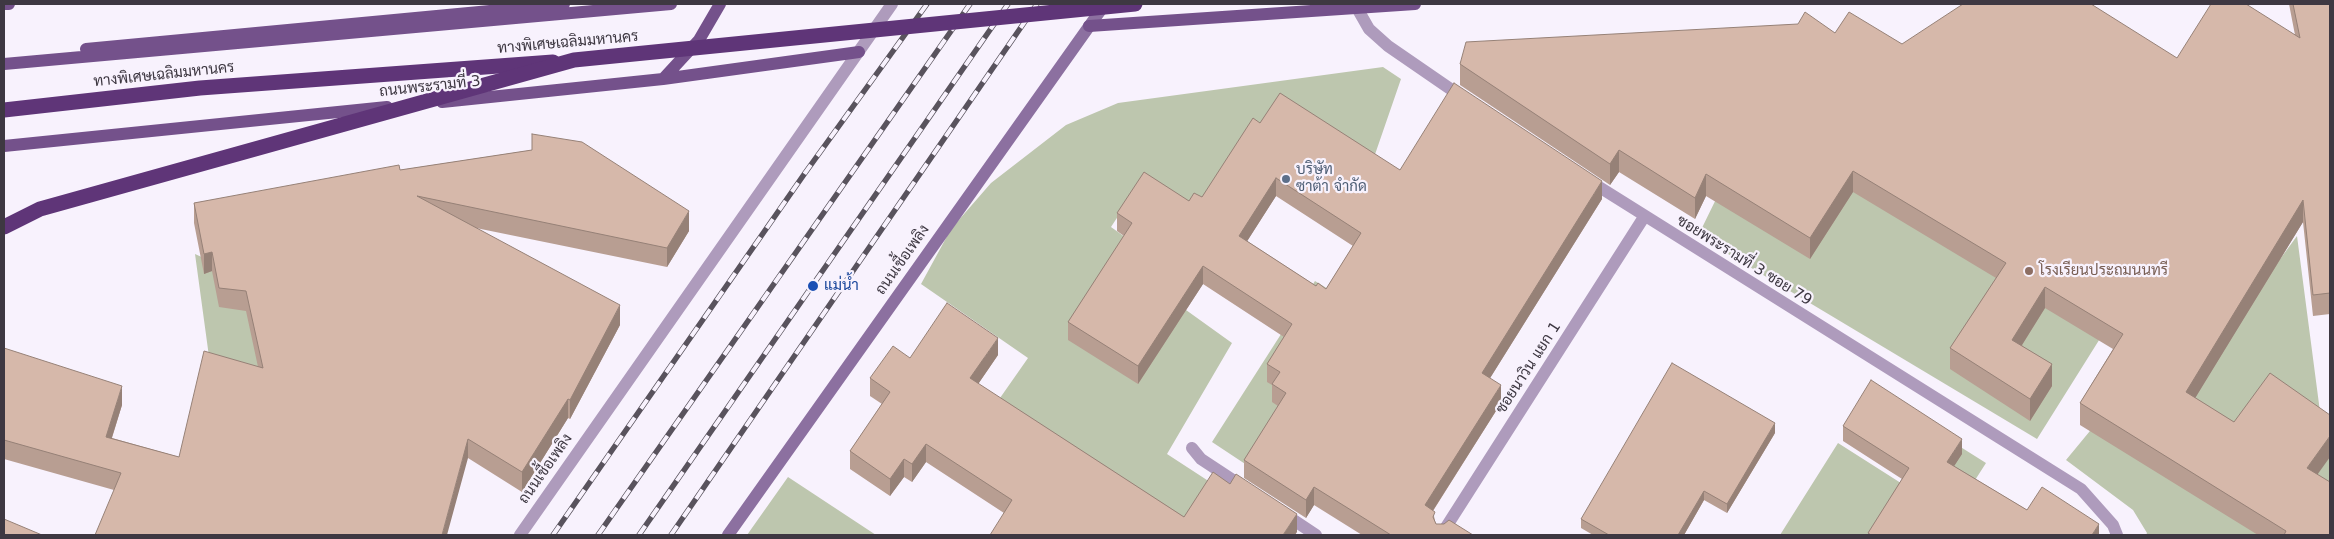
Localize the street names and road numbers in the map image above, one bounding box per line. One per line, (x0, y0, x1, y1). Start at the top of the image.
street label: ทางพิเศษเฉลิมมหานคร (497, 28, 639, 58)
street label: ทางพิเศษเฉลิมมหานคร (93, 59, 235, 91)
street label: ถนนพระรามที่ 3 (378, 73, 482, 101)
street label: ซอยพระรามที่ 3 ซอย 79 (1673, 212, 1815, 310)
street label: ถนนเชื้อเพลิง (872, 222, 934, 298)
street label: ซอยนาวิน แยก 1 (1493, 319, 1565, 417)
street label: ถนนเชื้อเพลิง (515, 431, 577, 507)

